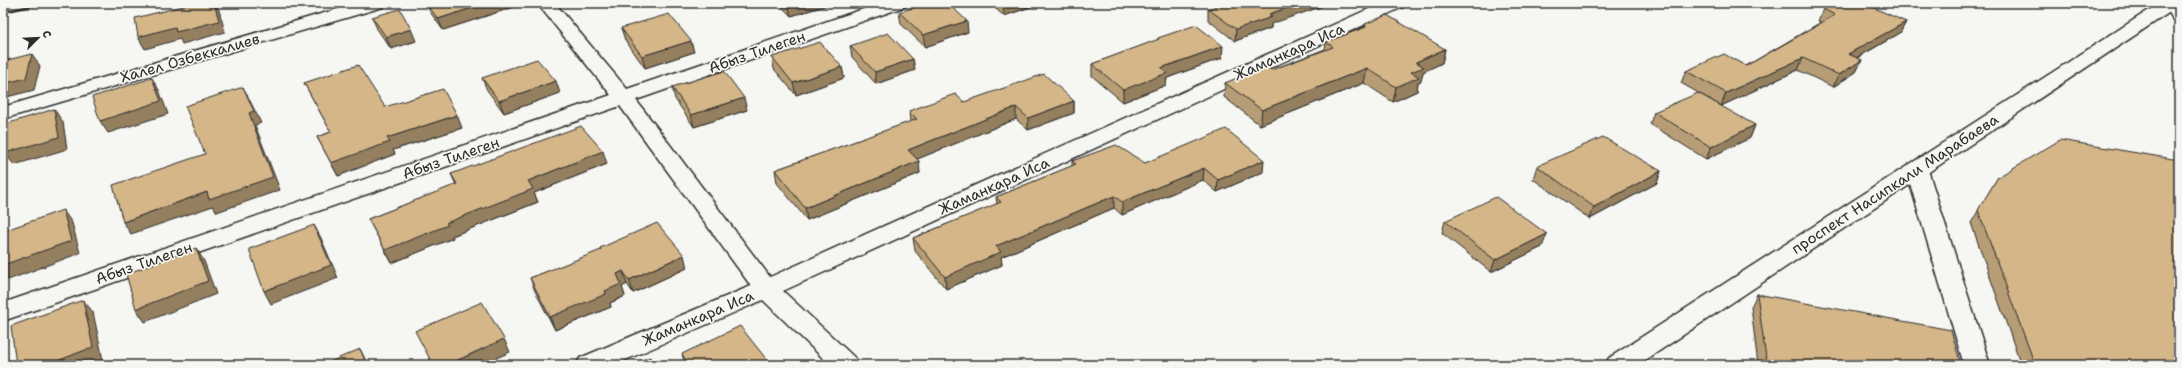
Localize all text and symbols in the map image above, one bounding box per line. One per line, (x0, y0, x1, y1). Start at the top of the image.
north arrow (18, 18, 58, 58)
street label: Жаманкара Иса (1230, 18, 1348, 85)
street label: Абыз Тилеген (706, 26, 808, 78)
text: С (38, 28, 55, 40)
street label: Халел Озбеккалиев (118, 29, 262, 87)
street label: проспект Насипкали Марабаева (1788, 109, 2003, 259)
street label: Абыз Тилеген (400, 132, 502, 184)
street label: Жаманкара Иса (935, 152, 1053, 219)
street label: Абыз Тилеген (93, 237, 195, 289)
street label: Жаманкара Иса (639, 285, 757, 350)

